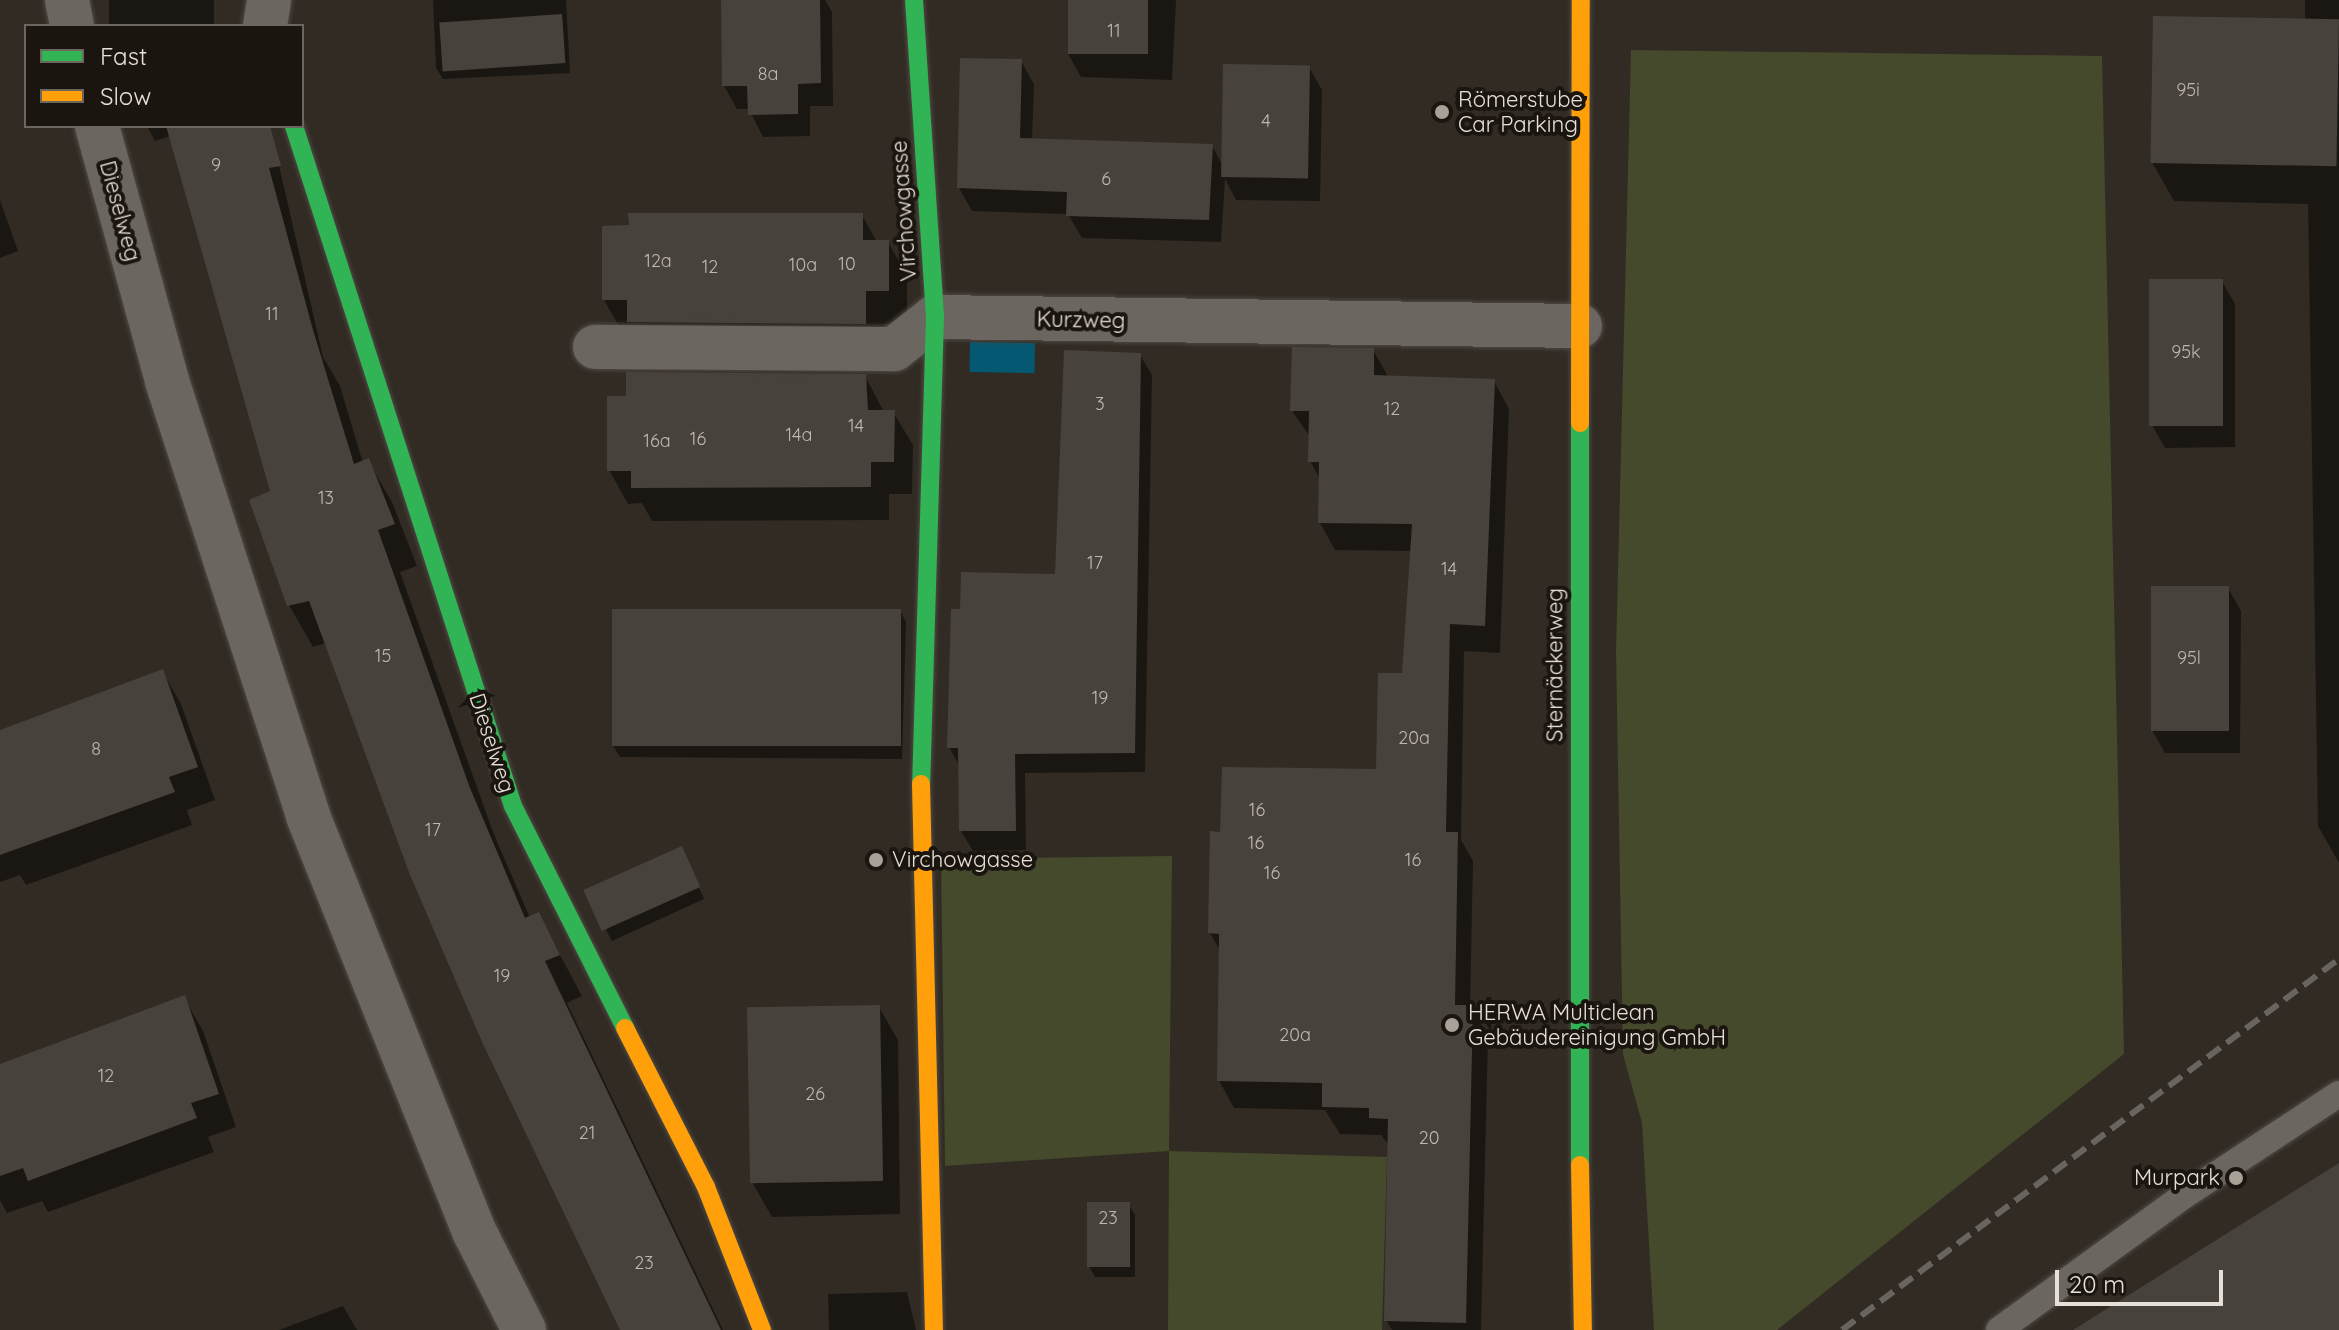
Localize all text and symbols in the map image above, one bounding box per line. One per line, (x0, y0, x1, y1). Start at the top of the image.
house number: 11 (1107, 20, 1121, 42)
legend (24, 24, 304, 128)
text: Fast (100, 41, 147, 71)
house number: 8a (758, 63, 778, 85)
house number: 95i (2176, 79, 2200, 101)
text: Slow (100, 81, 151, 111)
place label: Römerstube Car Parking (1458, 86, 1583, 138)
marker: Römerstube Car Parking (1433, 103, 1451, 121)
house number: 4 (1261, 110, 1271, 132)
street label: Virchowgasse (886, 140, 922, 282)
house number: 9 (211, 154, 221, 176)
street label: Dieselweg (94, 158, 146, 264)
house number: 6 (1101, 168, 1111, 190)
house number: 12a (644, 250, 672, 272)
house number: 10 (838, 253, 856, 275)
house number: 10a (789, 254, 817, 276)
house number: 12 (702, 256, 718, 278)
house number: 11 (265, 303, 279, 325)
street label: Kurzweg (1036, 306, 1126, 334)
house number: 95k (2171, 341, 2201, 363)
house number: 3 (1095, 393, 1105, 415)
house number: 12 (1384, 398, 1400, 420)
house number: 14 (848, 415, 864, 437)
house number: 14a (786, 424, 812, 446)
house number: 16 (690, 428, 706, 450)
house number: 16a (643, 430, 671, 452)
house number: 13 (318, 487, 334, 509)
house number: 17 (1087, 552, 1103, 574)
house number: 14 (1441, 558, 1457, 580)
street label: Sternäckerweg (1542, 588, 1568, 742)
house number: 15 (375, 645, 391, 667)
house number: 95l (2177, 647, 2201, 669)
house number: 19 (1092, 687, 1108, 709)
street label: Dieselweg (464, 690, 520, 796)
house number: 20a (1398, 727, 1430, 749)
house number: 8 (91, 738, 101, 760)
house number: 16 (1249, 799, 1265, 821)
house number: 17 (425, 819, 441, 841)
house number: 16 (1248, 832, 1264, 854)
place label: Virchowgasse (892, 847, 1033, 873)
house number: 16 (1405, 849, 1421, 871)
marker: Virchowgasse (867, 851, 885, 869)
house number: 16 (1264, 862, 1280, 884)
house number: 19 (494, 965, 510, 987)
place label: HERWA Multiclean Gebäudereinigung GmbH (1468, 999, 1726, 1050)
marker: HERWA Multiclean Gebäudereinigung GmbH (1443, 1016, 1461, 1034)
house number: 20a (1279, 1024, 1311, 1046)
house number: 12 (98, 1065, 114, 1087)
house number: 26 (805, 1083, 825, 1105)
house number: 21 (579, 1122, 595, 1144)
house number: 20 (1419, 1127, 1439, 1149)
place label: Murpark (2134, 1165, 2220, 1191)
marker: Murpark (2227, 1169, 2245, 1187)
house number: 23 (1098, 1207, 1118, 1229)
house number: 23 (634, 1252, 654, 1274)
scale bar (2059, 1254, 2227, 1304)
text: 20 m (2069, 1269, 2125, 1299)

